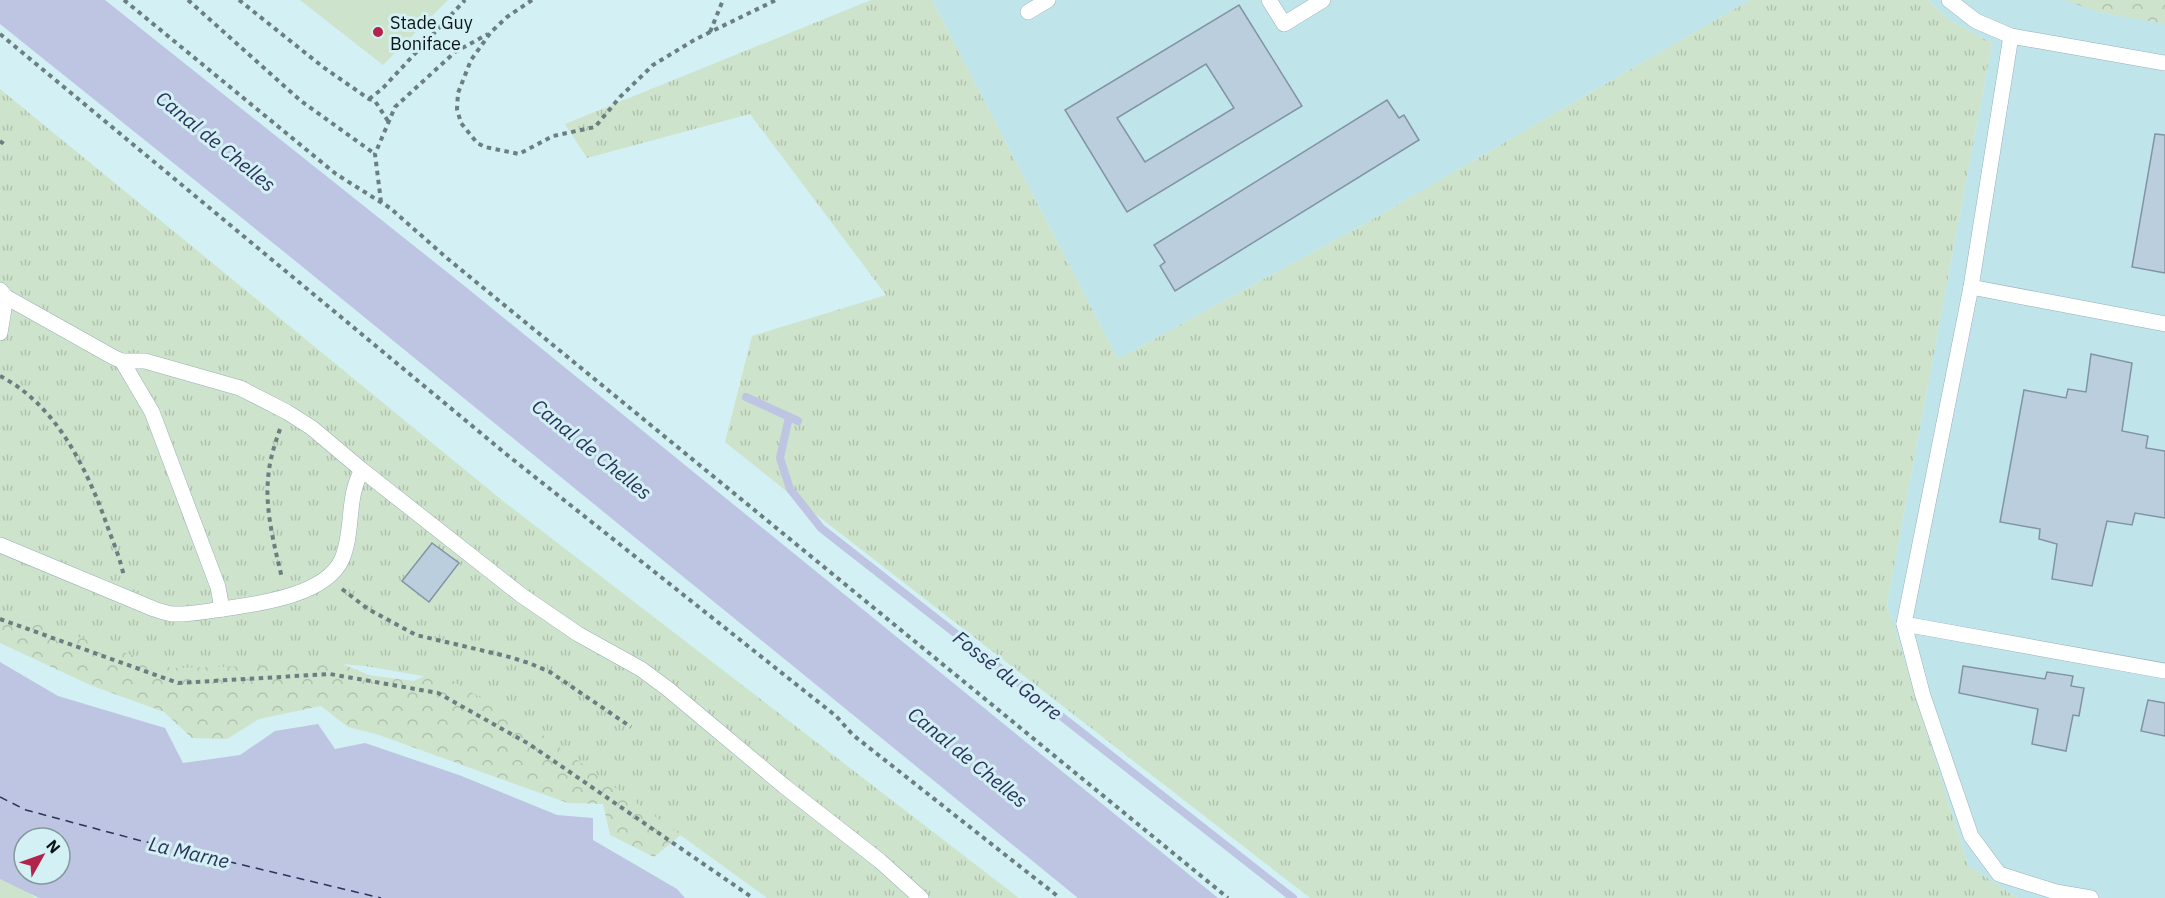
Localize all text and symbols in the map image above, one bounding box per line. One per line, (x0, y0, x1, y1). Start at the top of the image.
place label: Stade Guy Boniface (390, 11, 473, 55)
marker: Stade Guy Boniface (371, 25, 385, 39)
water label: Canal de Chelles (151, 84, 281, 198)
water label: Canal de Chelles (527, 392, 657, 506)
water label: Fossé du Gorre (948, 624, 1068, 726)
water label: Canal de Chelles (903, 700, 1033, 814)
north arrow (12, 826, 72, 886)
water label: La Marne (146, 830, 232, 874)
text: N (42, 835, 65, 857)

